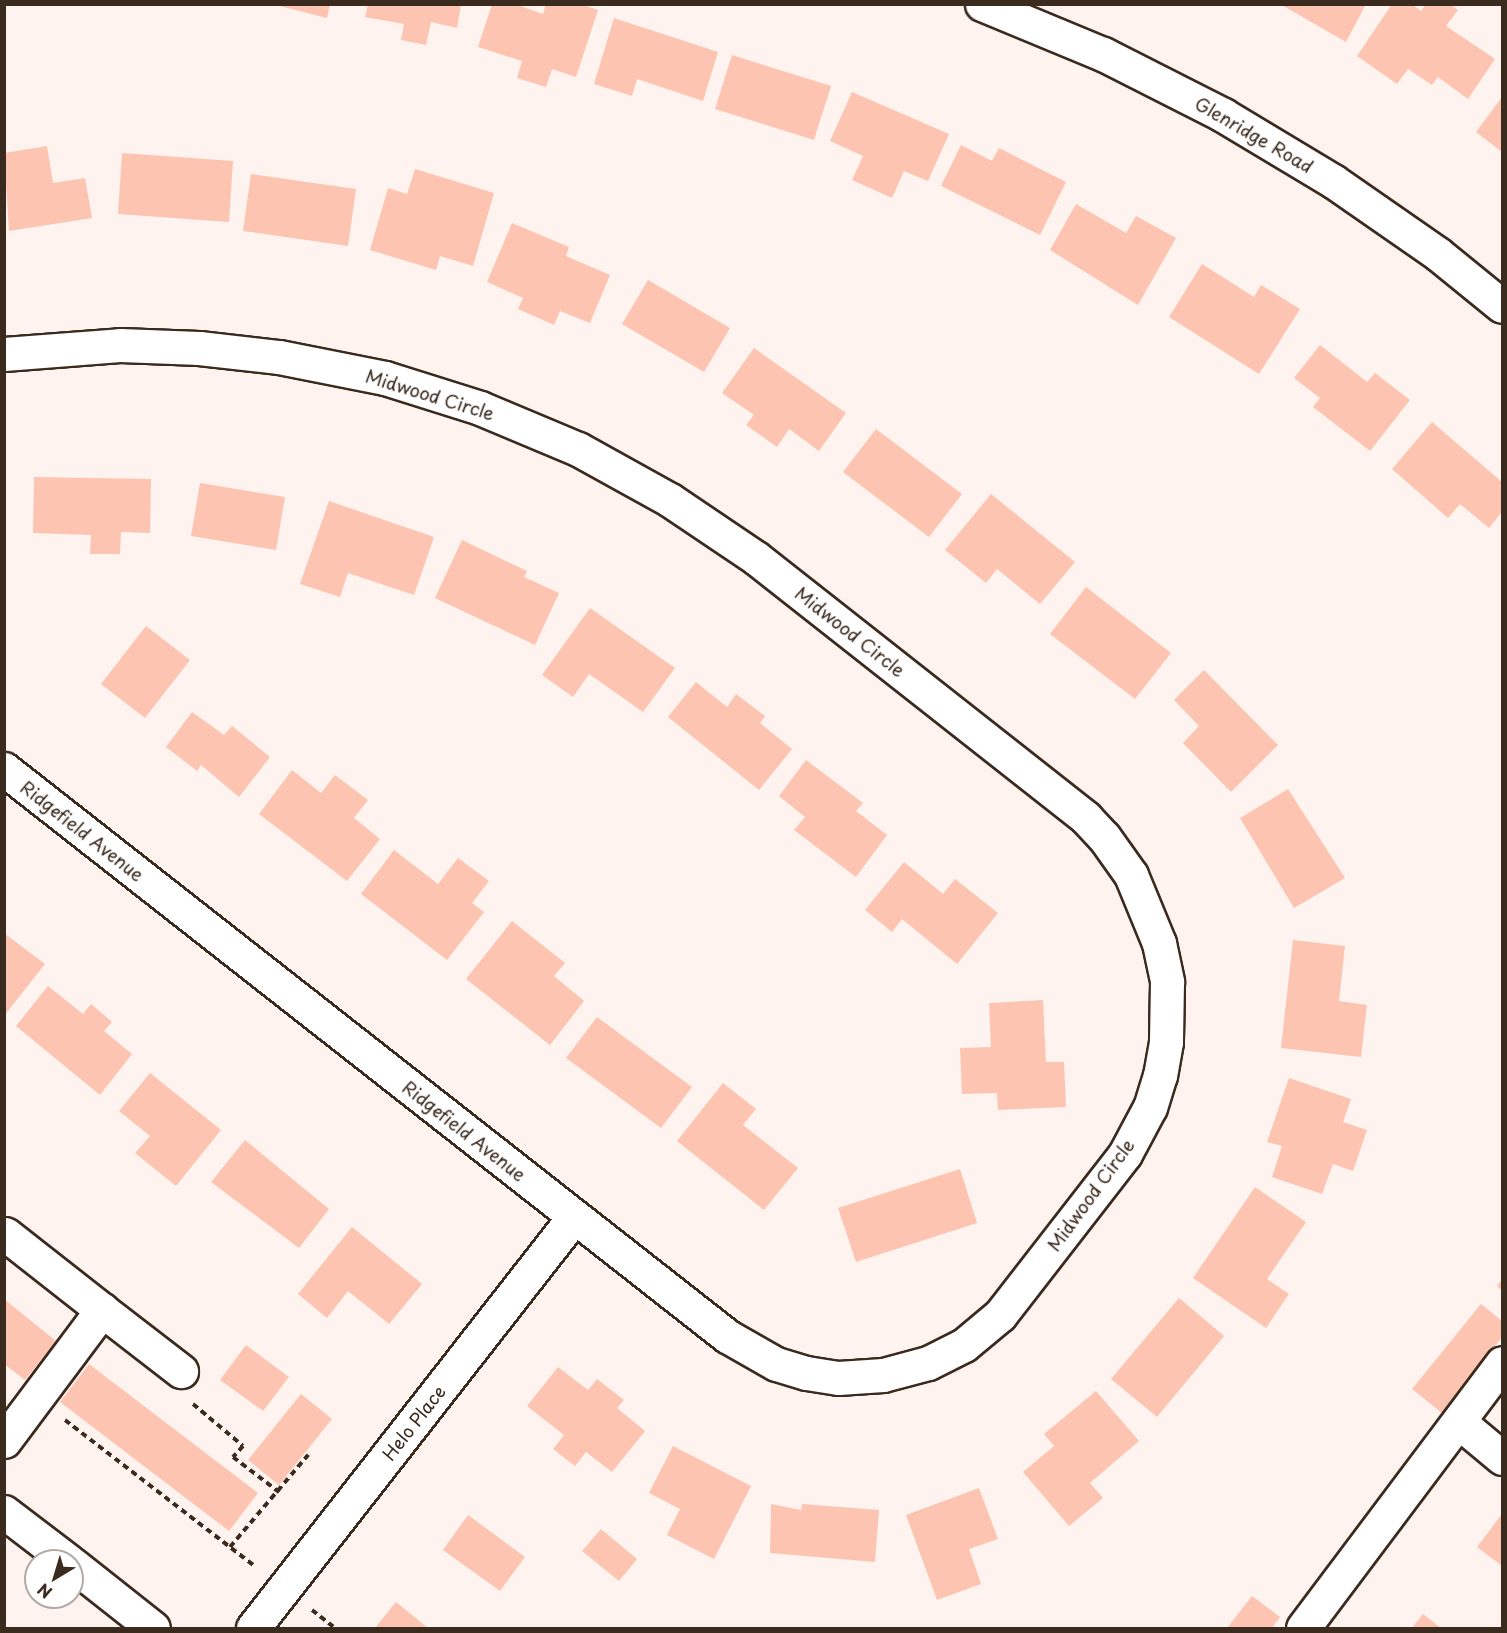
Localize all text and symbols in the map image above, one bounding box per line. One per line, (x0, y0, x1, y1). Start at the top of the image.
street label: Glenridge Road (1191, 93, 1317, 177)
street label: Midwood Circle (363, 365, 497, 425)
street label: Midwood Circle (790, 582, 910, 682)
street label: Ridgefield Avenue (16, 776, 148, 886)
street label: Ridgefield Avenue (398, 1076, 530, 1186)
street label: Midwood Circle (1043, 1134, 1139, 1256)
street label: Helo Place (378, 1381, 450, 1465)
north arrow (24, 1549, 84, 1609)
text: N (32, 1578, 57, 1605)

